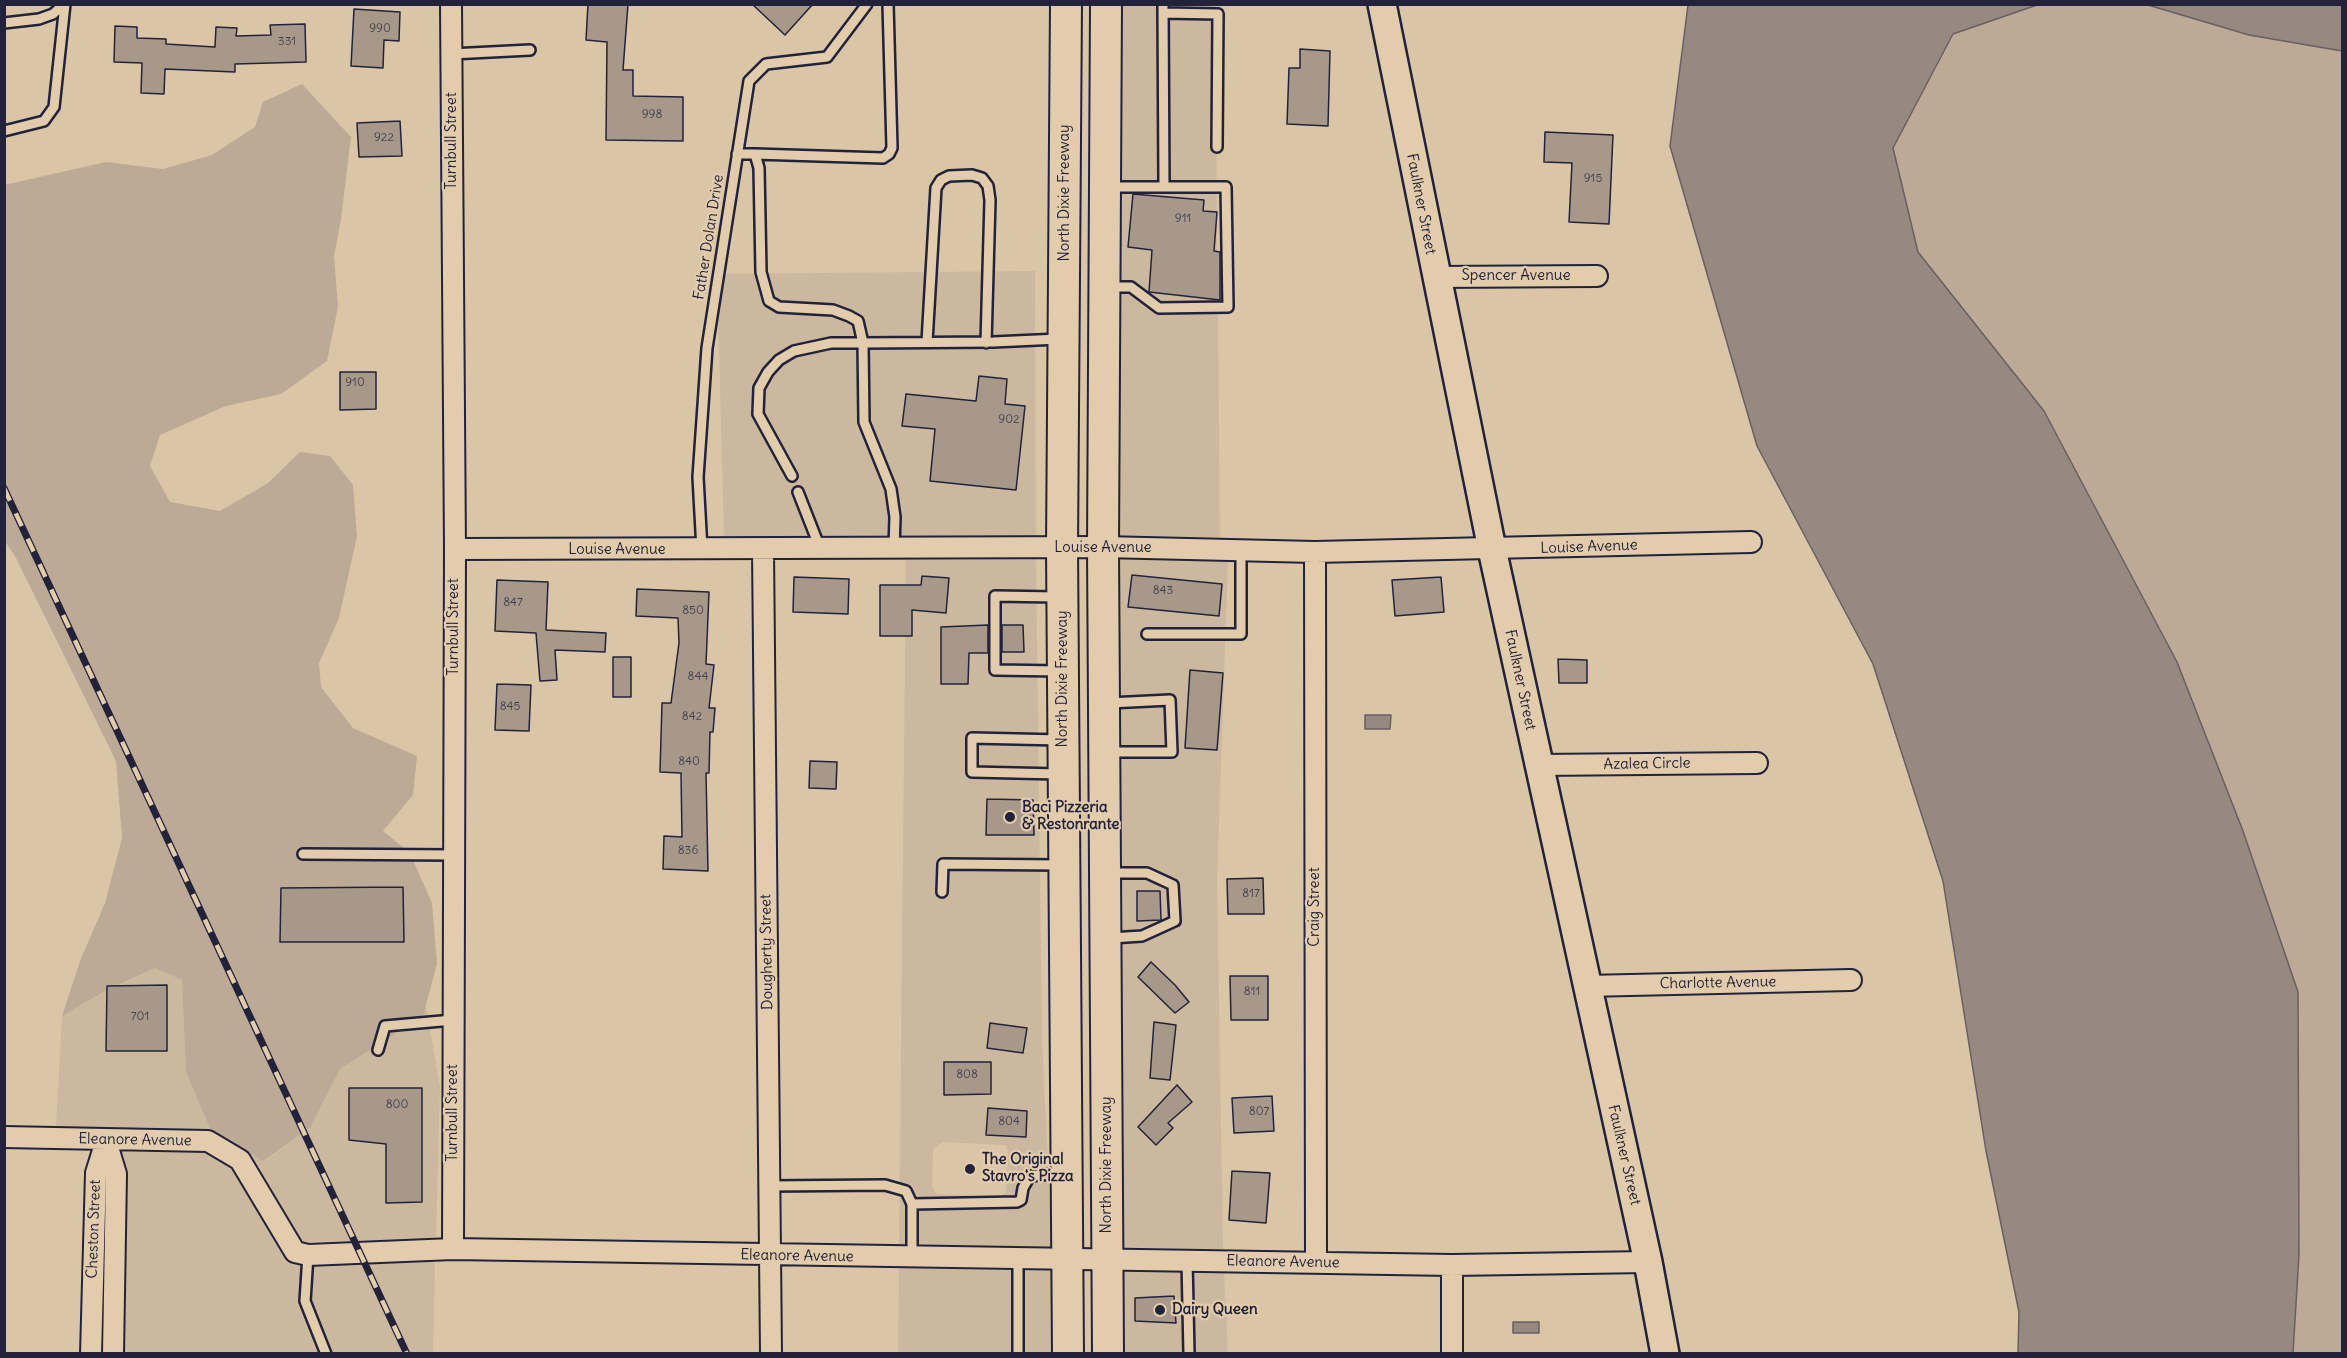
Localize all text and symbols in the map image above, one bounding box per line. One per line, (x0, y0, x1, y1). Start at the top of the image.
house number: 990 (369, 22, 391, 36)
house number: 331 (278, 35, 296, 49)
street label: Turnbull Street (443, 92, 461, 190)
house number: 998 (642, 108, 662, 122)
street label: North Dixie Freeway (1056, 125, 1074, 261)
house number: 922 (374, 131, 394, 145)
street label: Faulkner Street (1402, 152, 1440, 256)
house number: 915 (1584, 172, 1602, 186)
street label: Father Dolan Drive (690, 173, 728, 301)
house number: 911 (1175, 212, 1191, 226)
street label: Spencer Avenue (1461, 267, 1571, 285)
house number: 910 (345, 376, 365, 390)
house number: 902 (998, 413, 1020, 427)
street label: Louise Avenue (1540, 536, 1638, 558)
street label: Louise Avenue (1054, 539, 1152, 557)
street label: Louise Avenue (568, 541, 666, 559)
street label: Turnbull Street (445, 578, 463, 676)
house number: 843 (1153, 584, 1173, 598)
house number: 847 (503, 596, 523, 610)
house number: 850 (682, 604, 704, 618)
street label: North Dixie Freeway (1054, 611, 1072, 747)
street label: Faulkner Street (1501, 628, 1539, 732)
house number: 844 (688, 670, 708, 684)
house number: 845 (500, 700, 520, 714)
house number: 842 (682, 710, 702, 724)
street label: Azalea Circle (1603, 754, 1691, 774)
house number: 840 (678, 755, 700, 769)
place label: Baci Pizzeria & Restonrante (1022, 799, 1119, 834)
marker: Baci Pizzeria & Restonrante (1003, 810, 1017, 824)
house number: 836 (678, 844, 698, 858)
street label: Craig Street (1306, 867, 1324, 947)
house number: 817 (1242, 887, 1260, 901)
street label: Dougherty Street (757, 894, 777, 1010)
street label: Charlotte Avenue (1659, 973, 1777, 993)
house number: 811 (1244, 985, 1260, 999)
house number: 701 (131, 1010, 149, 1024)
street label: Turnbull Street (444, 1064, 462, 1162)
house number: 808 (956, 1068, 978, 1082)
street label: North Dixie Freeway (1098, 1097, 1116, 1233)
house number: 800 (386, 1098, 408, 1112)
street label: Faulkner Street (1604, 1103, 1644, 1207)
house number: 807 (1249, 1105, 1269, 1119)
house number: 804 (998, 1115, 1020, 1129)
street label: Eleanore Avenue (78, 1130, 192, 1150)
place label: The Original Stavro's Pizza (982, 1151, 1074, 1186)
marker: The Original Stavro's Pizza (963, 1162, 977, 1176)
street label: Cheston Street (83, 1179, 105, 1279)
street label: Eleanore Avenue (740, 1246, 854, 1266)
street label: Eleanore Avenue (1226, 1252, 1340, 1272)
place label: Dairy Queen (1172, 1301, 1258, 1319)
marker: Dairy Queen (1153, 1303, 1167, 1317)

